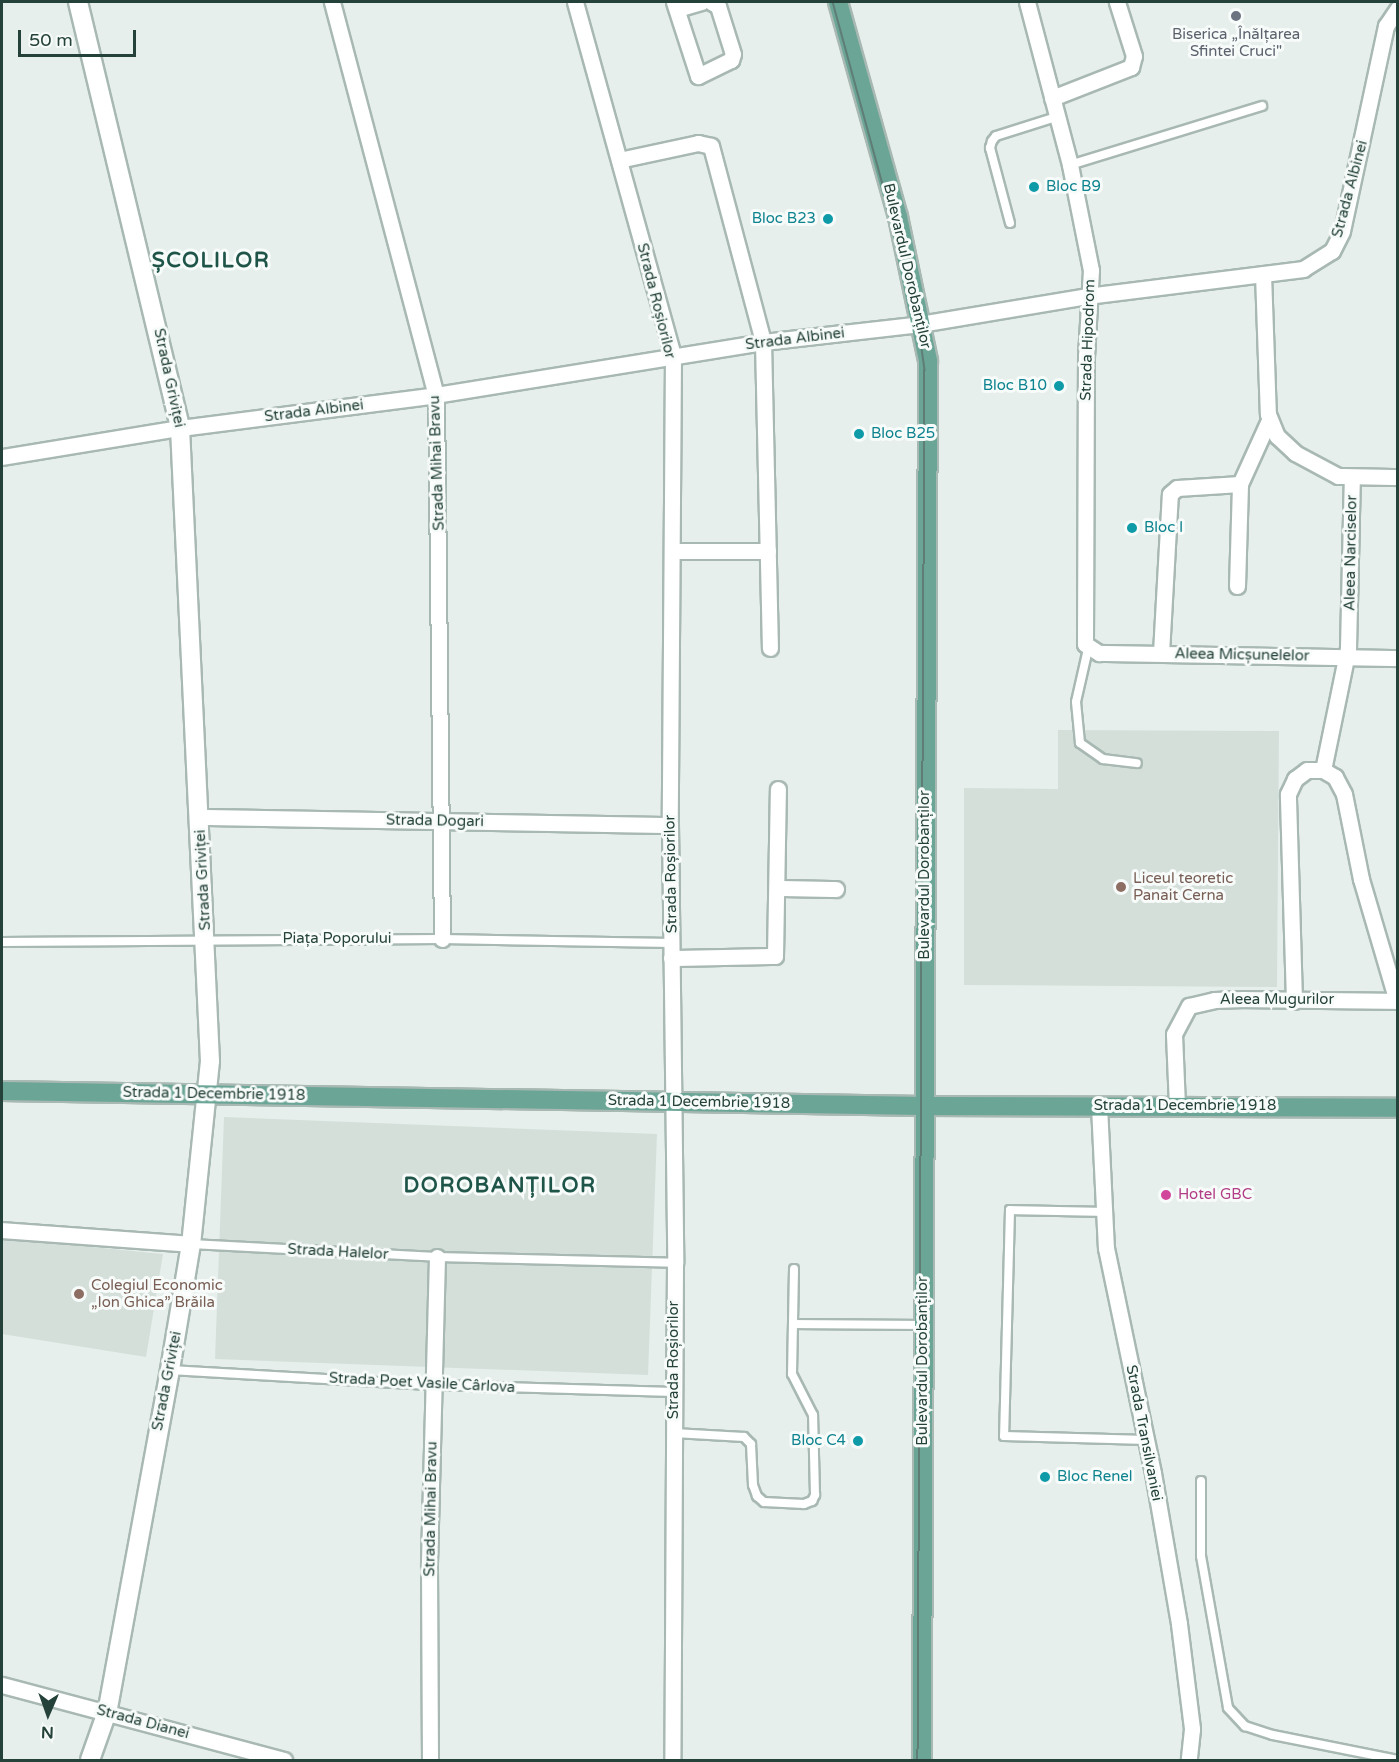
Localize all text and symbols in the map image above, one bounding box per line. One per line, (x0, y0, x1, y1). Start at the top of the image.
marker: Biserica „Înălțarea Sfintei Cruci" (1229, 9, 1243, 23)
scale bar (21, 18, 140, 56)
place label: Biserica „Înălțarea Sfintei Cruci" (1172, 25, 1300, 60)
text: 50 m (29, 29, 73, 51)
street label: Strada Albinei (1328, 138, 1372, 240)
place label: Bloc B9 (1046, 178, 1101, 196)
marker: Bloc B9 (1027, 180, 1041, 194)
street label: Bulevardul Dorobanților (879, 182, 935, 350)
place label: Bloc B23 (752, 210, 816, 228)
marker: Bloc B23 (821, 212, 835, 226)
street label: Strada Roșiorilor (633, 241, 679, 361)
district label: ȘCOLILOR (152, 248, 270, 274)
street label: Strada Hipodrom (1077, 279, 1099, 401)
street label: Strada Albinei (744, 324, 846, 354)
street label: Strada Griviței (150, 327, 188, 429)
place label: Bloc B10 (983, 377, 1047, 395)
marker: Bloc B10 (1052, 379, 1066, 393)
street label: Strada Mihai Bravu (426, 395, 448, 531)
street label: Strada Albinei (263, 396, 365, 426)
place label: Bloc B25 (871, 425, 935, 443)
marker: Bloc B25 (852, 427, 866, 441)
street label: Aleea Narciselor (1341, 495, 1361, 611)
place label: Bloc I (1144, 519, 1183, 537)
marker: Bloc I (1125, 521, 1139, 535)
street label: Aleea Micșunelelor (1174, 645, 1310, 665)
street label: Bulevardul Dorobanților (916, 790, 934, 960)
street label: Strada Dogari (386, 811, 484, 831)
street label: Strada Roșiorilor (661, 815, 681, 933)
street label: Strada Griviței (191, 829, 215, 931)
place label: Liceul teoretic Panait Cerna (1133, 869, 1233, 904)
marker: Liceul teoretic Panait Cerna (1114, 880, 1128, 894)
street label: Piața Poporului (282, 930, 392, 948)
street label: Aleea Mugurilor (1220, 991, 1334, 1009)
street label: Strada 1 Decembrie 1918 (123, 1083, 305, 1105)
street label: Strada 1 Decembrie 1918 (608, 1091, 790, 1113)
street label: Strada 1 Decembrie 1918 (1094, 1097, 1276, 1115)
district label: DOROBANȚILOR (404, 1173, 596, 1199)
place label: Hotel GBC (1178, 1186, 1252, 1204)
marker: Hotel GBC (1159, 1188, 1173, 1202)
street label: Strada Halelor (287, 1240, 389, 1264)
place label: Colegiul Economic „Ion Ghica” Brăila (91, 1276, 223, 1311)
street label: Bulevardul Dorobanților (914, 1276, 932, 1446)
marker: Colegiul Economic „Ion Ghica” Brăila (72, 1287, 86, 1301)
street label: Strada Roșiorilor (665, 1301, 683, 1419)
street label: Strada Griviței (149, 1330, 185, 1432)
street label: Strada Transilvaniei (1122, 1363, 1166, 1503)
street label: Strada Poet Vasile Cârlova (328, 1369, 516, 1397)
place label: Bloc C4 (791, 1432, 846, 1450)
marker: Bloc C4 (851, 1434, 865, 1448)
street label: Strada Mihai Bravu (421, 1441, 441, 1577)
place label: Bloc Renel (1057, 1468, 1133, 1486)
marker: Bloc Renel (1038, 1470, 1052, 1484)
north arrow (18, 1684, 78, 1744)
street label: Strada Dianei (95, 1701, 191, 1743)
text: N (41, 1722, 54, 1742)

